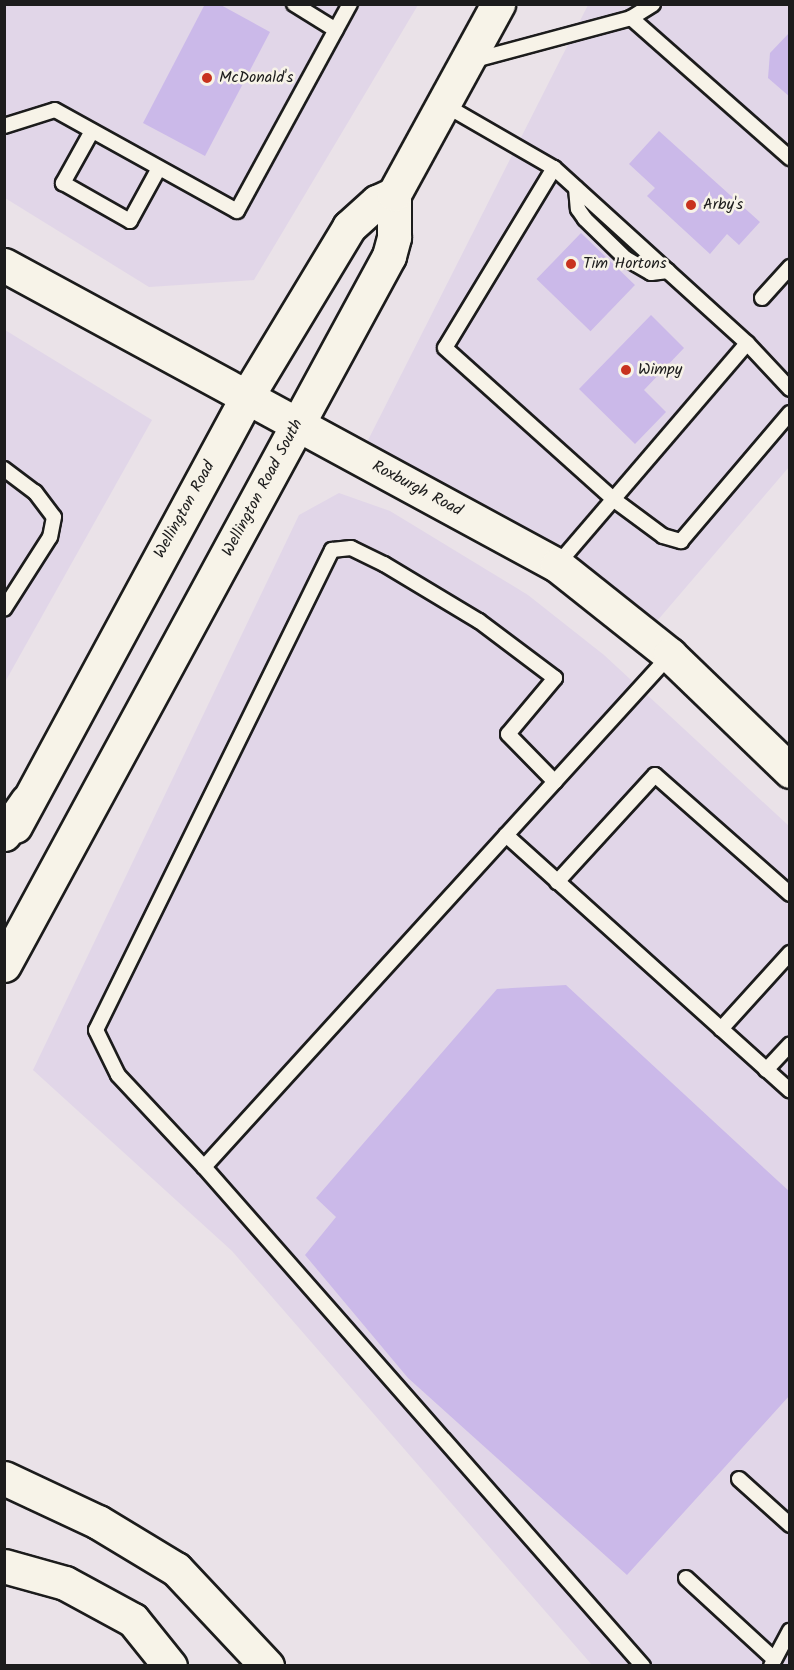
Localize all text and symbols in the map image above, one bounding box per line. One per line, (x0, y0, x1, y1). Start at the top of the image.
place label: McDonald's (219, 68, 293, 88)
marker: McDonald's (200, 71, 214, 85)
place label: Arby's (703, 195, 743, 215)
marker: Arby's (684, 198, 698, 212)
place label: Tim Hortons (583, 254, 667, 274)
marker: Tim Hortons (564, 257, 578, 271)
place label: Wimpy (638, 360, 682, 380)
marker: Wimpy (619, 363, 633, 377)
street label: Wellington Road South (219, 416, 307, 560)
street label: Roxburgh Road (369, 457, 465, 521)
street label: Wellington Road (150, 458, 220, 562)

